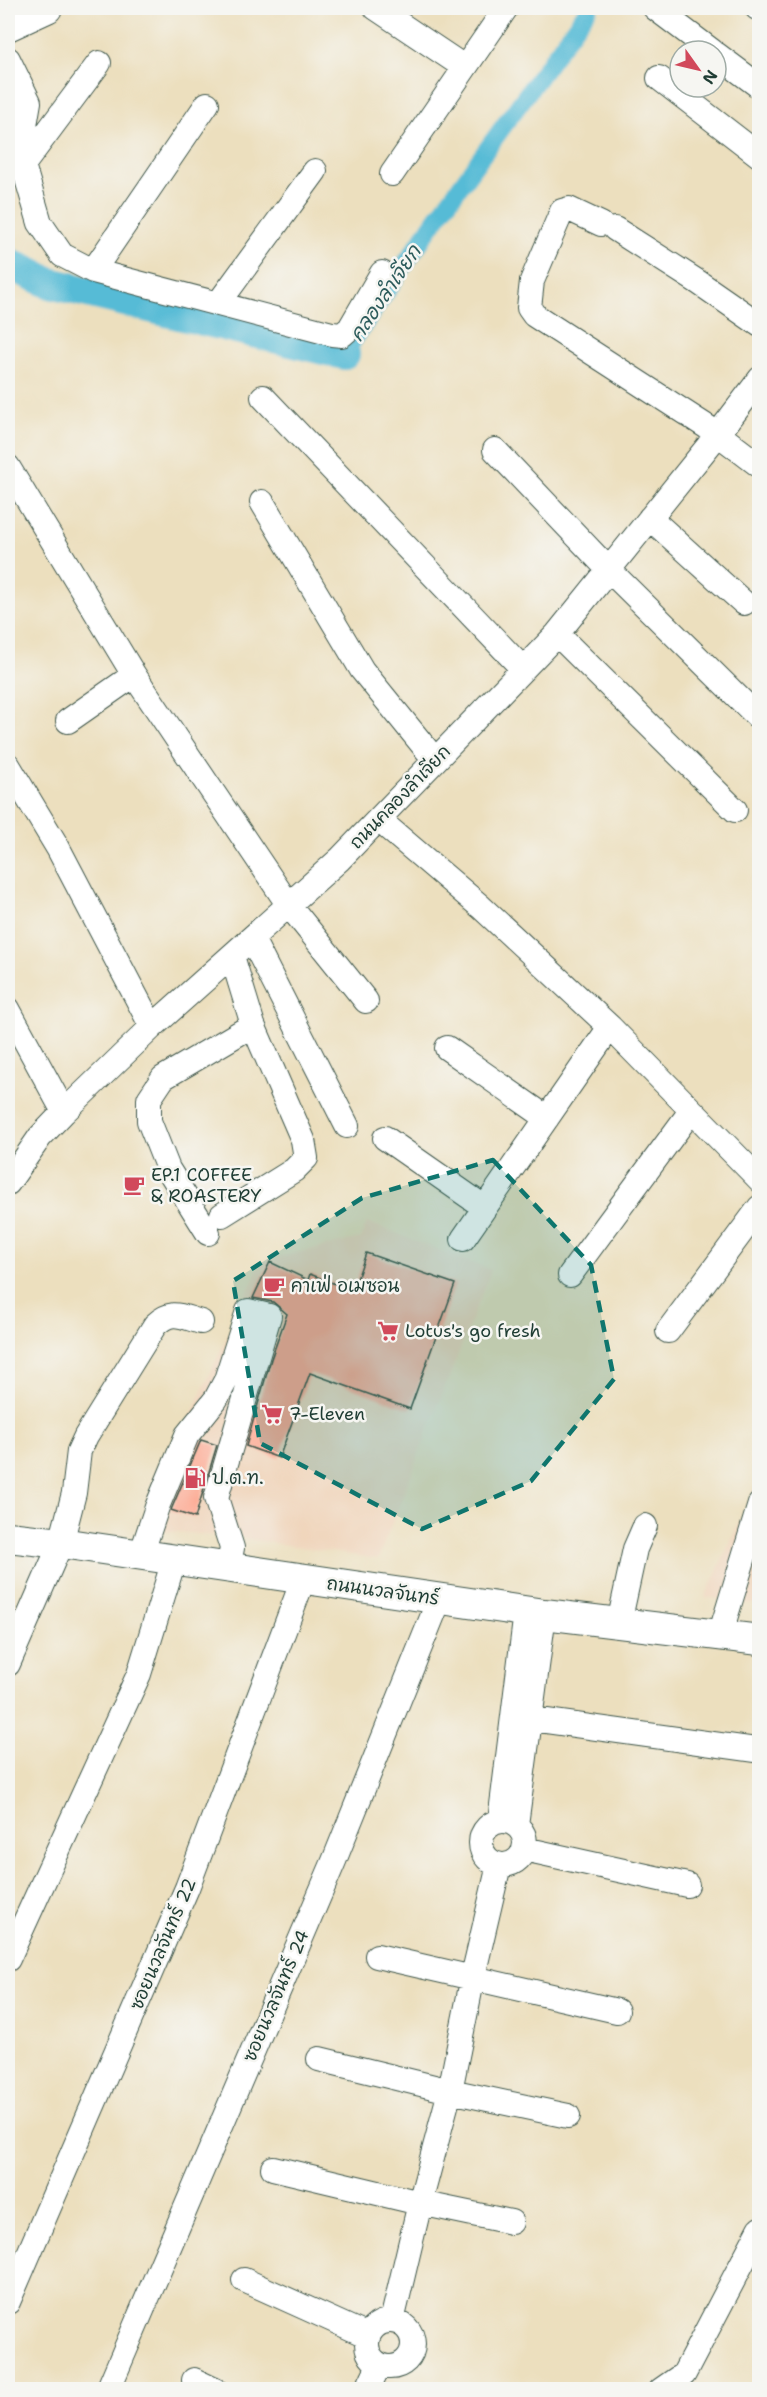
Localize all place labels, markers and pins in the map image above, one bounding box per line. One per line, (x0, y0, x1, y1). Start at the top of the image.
place label: EP.1 COFFEE & ROASTERY (151, 1163, 262, 1208)
cafe icon: EP.1 COFFEE & ROASTERY (122, 1173, 146, 1197)
cafe icon: คาเฟ่ อเมซอน (262, 1274, 286, 1298)
place label: คาเฟ่ อเมซอน (291, 1274, 400, 1298)
supermarket icon: Lotus's go fresh (376, 1319, 400, 1343)
place label: Lotus's go fresh (405, 1319, 541, 1343)
supermarket icon: 7-Eleven (260, 1402, 284, 1426)
place label: 7-Eleven (289, 1402, 365, 1426)
fuel station icon: ป.ต.ท. (183, 1466, 207, 1490)
place label: ป.ต.ท. (212, 1466, 264, 1490)

